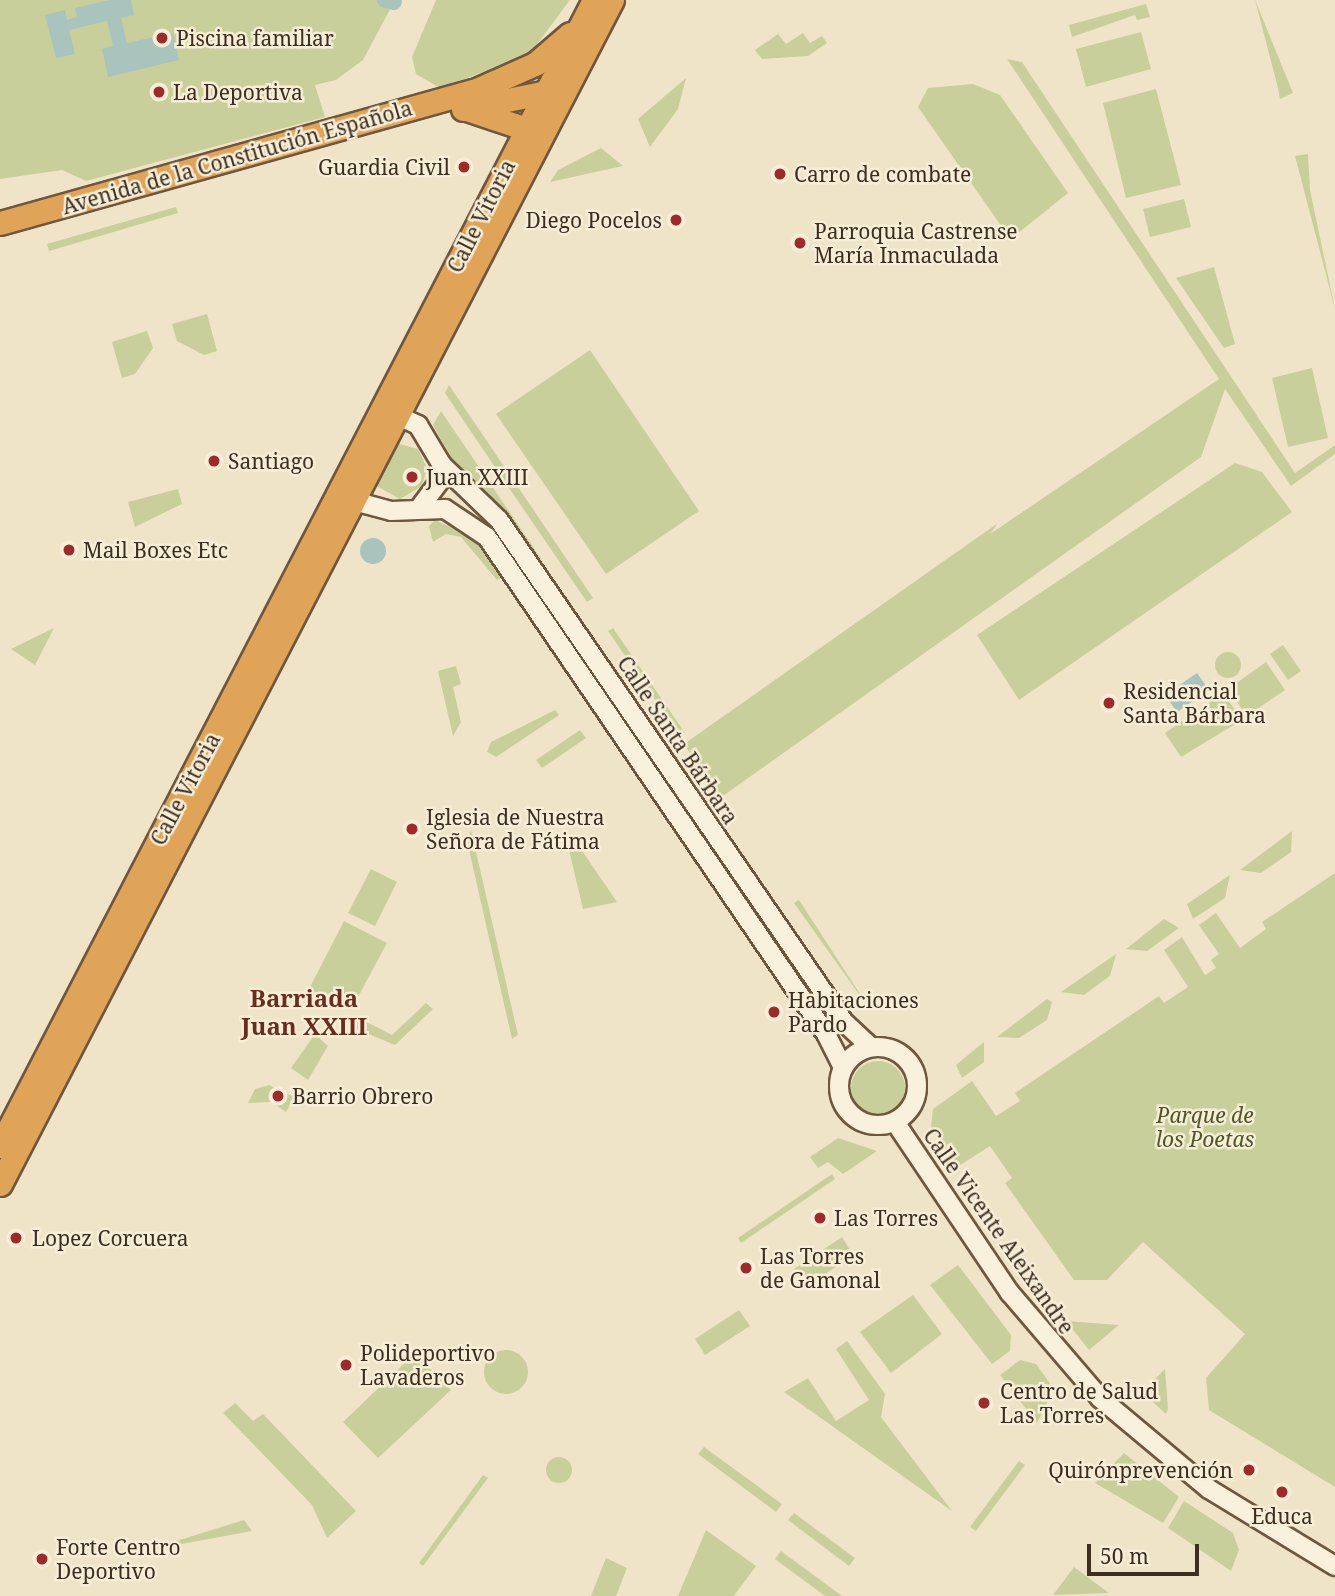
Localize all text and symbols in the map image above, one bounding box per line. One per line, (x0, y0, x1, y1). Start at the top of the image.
place label: Piscina familiar (176, 25, 334, 51)
marker: Piscina familiar (154, 30, 170, 46)
place label: La Deportiva (173, 79, 303, 105)
marker: La Deportiva (151, 84, 167, 100)
street label: Avenida de la Constitución Española (59, 95, 415, 219)
place label: Guardia Civil (318, 154, 450, 180)
street label: Calle Vitoria (442, 155, 520, 277)
marker: Guardia Civil (456, 159, 472, 175)
place label: Carro de combate (794, 161, 971, 187)
marker: Carro de combate (772, 166, 788, 182)
place label: Diego Pocelos (525, 207, 662, 233)
marker: Diego Pocelos (668, 212, 684, 228)
place label: Parroquia Castrense María Inmaculada (814, 218, 1018, 268)
marker: Parroquia Castrense María Inmaculada (792, 235, 808, 251)
place label: Santiago (228, 448, 314, 474)
marker: Santiago (206, 453, 222, 469)
place label: Juan XXIII (426, 464, 529, 490)
marker: Juan XXIII (404, 469, 420, 485)
place label: Mail Boxes Etc (83, 537, 228, 563)
marker: Mail Boxes Etc (61, 542, 77, 558)
street label: Calle Santa Bárbara (612, 651, 744, 829)
place label: Residencial Santa Bárbara (1123, 678, 1266, 728)
marker: Residencial Santa Bárbara (1101, 695, 1117, 711)
street label: Calle Vitoria (145, 729, 225, 849)
place label: Iglesia de Nuestra Señora de Fátima (426, 804, 605, 854)
marker: Iglesia de Nuestra Señora de Fátima (404, 821, 420, 837)
district label: Barriada Juan XXIII (241, 984, 367, 1040)
place label: Habitaciones Pardo (788, 987, 919, 1037)
marker: Habitaciones Pardo (766, 1004, 782, 1020)
place label: Barrio Obrero (292, 1083, 433, 1109)
marker: Barrio Obrero (270, 1088, 286, 1104)
park label: Parque de los Poetas (1156, 1102, 1254, 1152)
street label: Calle Vicente Aleixandre (918, 1123, 1080, 1339)
place label: Las Torres (834, 1205, 938, 1231)
marker: Las Torres (812, 1210, 828, 1226)
place label: Lopez Corcuera (32, 1225, 189, 1251)
marker: Lopez Corcuera (6, 1228, 26, 1248)
place label: Las Torres de Gamonal (760, 1243, 880, 1293)
marker: Las Torres de Gamonal (738, 1260, 754, 1276)
place label: Polideportivo Lavaderos (360, 1340, 495, 1390)
marker: Polideportivo Lavaderos (338, 1357, 354, 1373)
place label: Centro de Salud Las Torres (1000, 1378, 1158, 1428)
marker: Centro de Salud Las Torres (974, 1393, 994, 1413)
place label: Quirónprevención (1048, 1457, 1233, 1483)
marker: Quirónprevención (1239, 1460, 1259, 1480)
marker: Educa (1274, 1484, 1290, 1500)
place label: Educa (1251, 1503, 1313, 1529)
scale bar (1090, 1530, 1202, 1574)
place label: Forte Centro Deportivo (56, 1534, 181, 1584)
text: 50 m (1100, 1542, 1149, 1570)
marker: Forte Centro Deportivo (34, 1551, 50, 1567)

